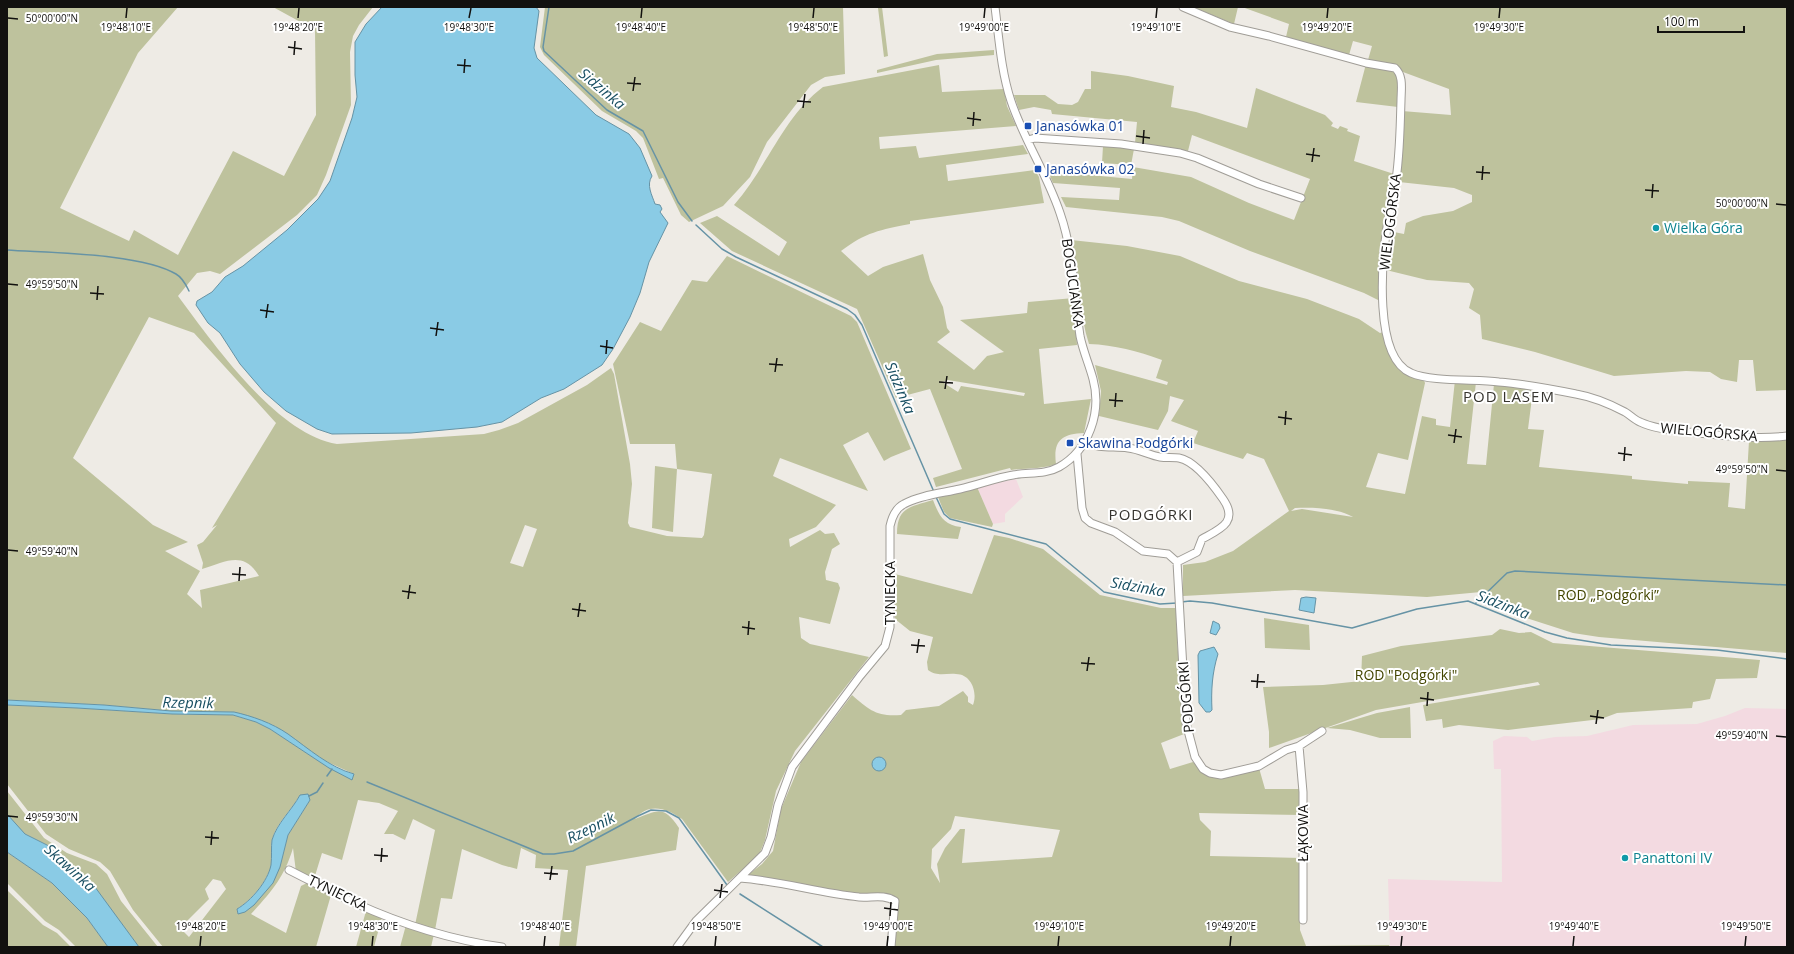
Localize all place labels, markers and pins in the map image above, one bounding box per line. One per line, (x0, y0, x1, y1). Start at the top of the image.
place label: Janasówka 01 (1034, 116, 1125, 135)
marker: Janasówka 01 (1023, 121, 1033, 131)
place label: Janasówka 02 (1044, 159, 1135, 178)
marker: Janasówka 02 (1033, 164, 1043, 174)
place label: Wielka Góra (1664, 218, 1743, 237)
marker: Wielka Góra (1651, 223, 1661, 233)
place label: Skawina Podgórki (1078, 433, 1193, 452)
marker: Skawina Podgórki (1065, 438, 1075, 448)
place label: Panattoni IV (1633, 848, 1713, 867)
marker: Panattoni IV (1620, 853, 1630, 863)

